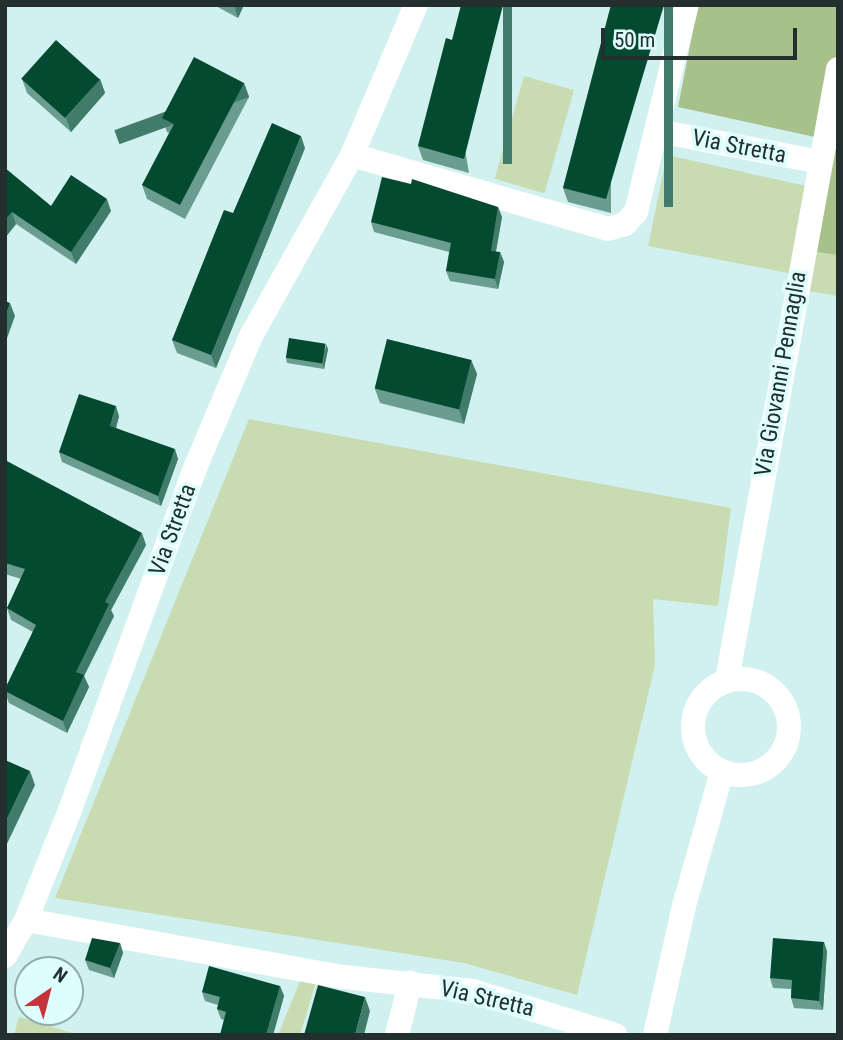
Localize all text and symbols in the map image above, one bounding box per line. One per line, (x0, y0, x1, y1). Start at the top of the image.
scale bar (605, 14, 801, 58)
text: 50 m (614, 28, 655, 52)
street label: Via Stretta (690, 124, 788, 170)
street label: Via Giovanni Pennaglia (749, 269, 813, 479)
street label: Via Stretta (144, 480, 202, 580)
north arrow (14, 956, 84, 1026)
text: N (49, 962, 72, 988)
street label: Via Stretta (437, 975, 537, 1023)

